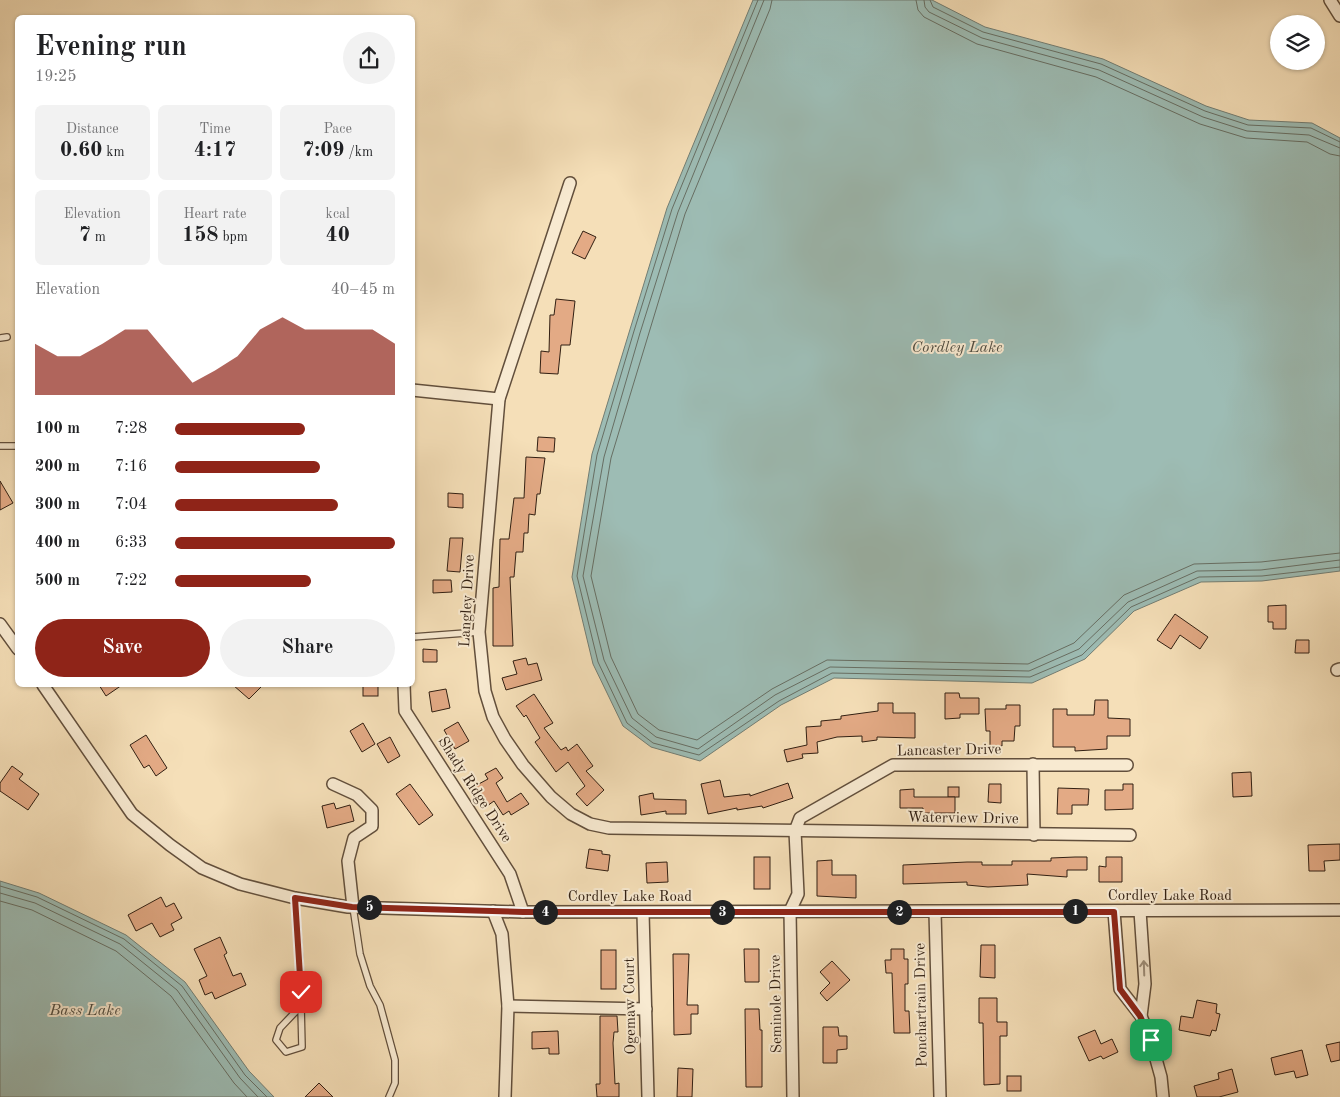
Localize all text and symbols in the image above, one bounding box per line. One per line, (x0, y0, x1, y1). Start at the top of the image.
map controls (1270, 15, 1325, 70)
button: layers (1270, 15, 1325, 70)
button: share (343, 32, 395, 84)
text: Evening run (35, 34, 187, 62)
text: 19:25 (35, 69, 77, 85)
text: Distance (66, 122, 119, 136)
text: Time (199, 122, 231, 136)
text: Pace (323, 122, 352, 136)
text: 0.60 (60, 140, 102, 161)
text: 4:17 (194, 140, 236, 161)
text: 7:09 (302, 140, 345, 161)
text: km (102, 145, 125, 159)
text: /km (345, 145, 373, 159)
text: Elevation (64, 207, 121, 221)
text: Heart rate (184, 207, 246, 221)
text: kcal (326, 207, 350, 221)
text: 7 (79, 225, 91, 246)
text: 158 (182, 225, 219, 246)
text: 40 (325, 225, 350, 246)
text: m (91, 230, 106, 244)
text: bpm (219, 230, 248, 244)
text: Elevation (35, 282, 100, 298)
text: 40–45 m (331, 282, 395, 298)
water label: Cordley Lake (911, 340, 1003, 356)
text: 100 m (35, 421, 80, 437)
text: 7:28 (115, 421, 147, 437)
text: 200 m (35, 459, 80, 475)
text: 7:16 (115, 459, 147, 475)
text: 300 m (35, 497, 80, 513)
text: 7:04 (115, 497, 147, 513)
text: 400 m (35, 535, 80, 551)
text: 6:33 (115, 535, 147, 551)
street label: Langley Drive (458, 554, 478, 648)
text: 500 m (35, 573, 80, 589)
text: 7:22 (115, 573, 147, 589)
button: Save (35, 619, 210, 677)
button: Share (220, 619, 395, 677)
street label: Shady Ridge Drive (434, 734, 514, 846)
street label: Lancaster Drive (897, 743, 1001, 759)
street label: Waterview Drive (907, 811, 1019, 827)
street label: Cordley Lake Road (1108, 889, 1232, 904)
street label: Cordley Lake Road (568, 890, 692, 905)
pin: 5 (356, 894, 382, 920)
pin: 1 (1062, 898, 1088, 924)
text: 5 (365, 900, 374, 914)
pin: 4 (532, 900, 558, 924)
pin: 3 (710, 900, 734, 924)
pin: 2 (886, 900, 912, 924)
text: 1 (1071, 904, 1080, 918)
text: 4 (541, 905, 550, 919)
text: 3 (718, 905, 727, 919)
text: 2 (895, 905, 904, 919)
street label: Ponchartrain Drive (913, 943, 931, 1067)
street label: Seminole Drive (769, 954, 785, 1054)
street label: Ogemaw Court (623, 957, 639, 1055)
one-way arrow (1139, 960, 1149, 976)
pin (280, 971, 322, 1013)
icon: check (287, 978, 315, 1006)
water label: Bass Lake (48, 1003, 121, 1019)
pin (1130, 1019, 1172, 1061)
icon: arrive (1137, 1026, 1165, 1054)

